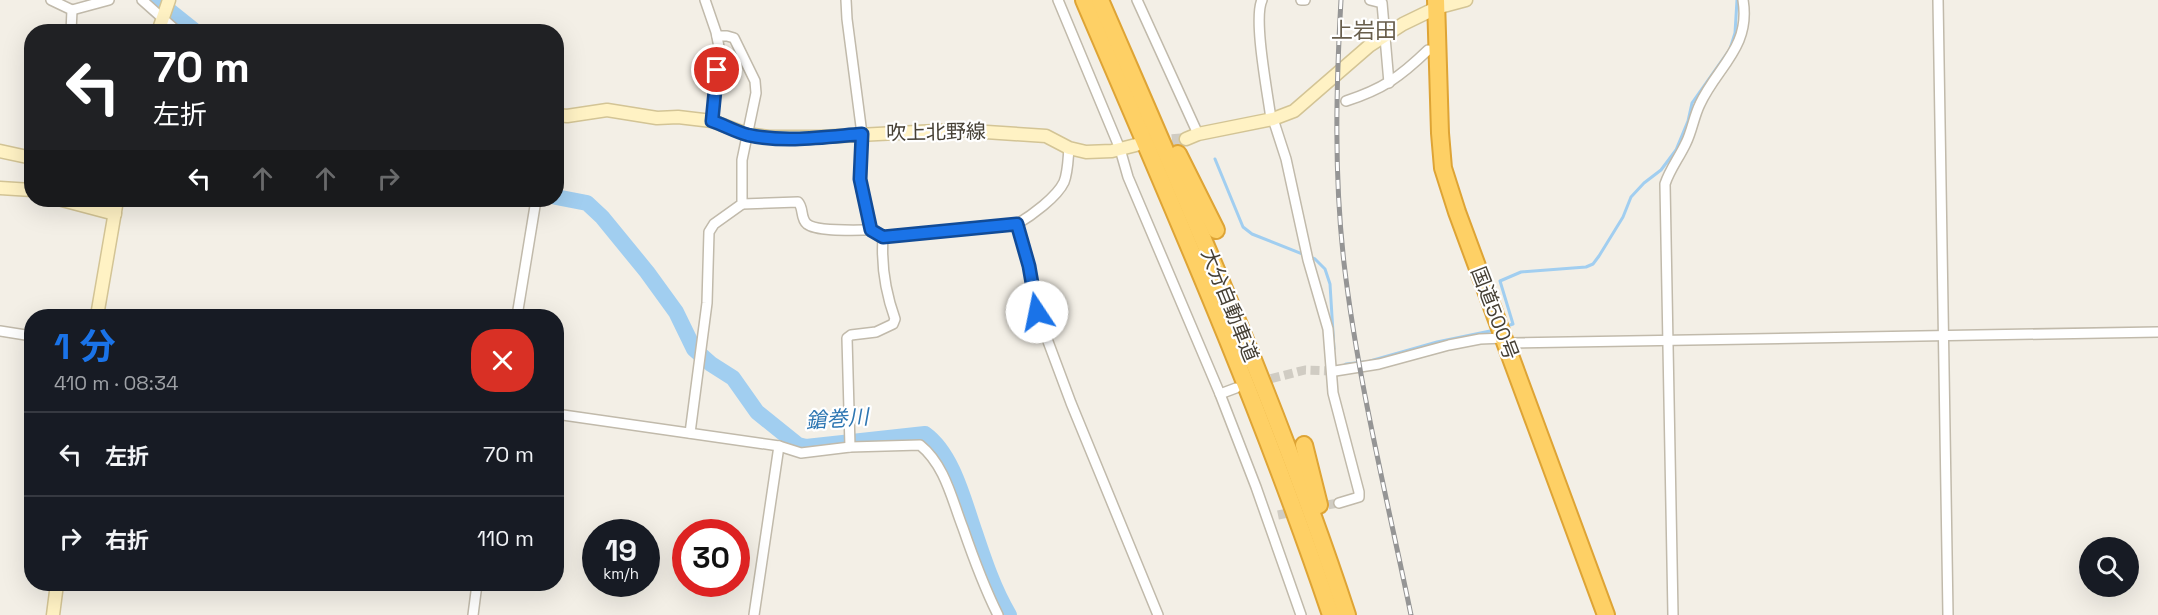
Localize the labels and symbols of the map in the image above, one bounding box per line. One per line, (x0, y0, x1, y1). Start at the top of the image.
district label: 上岩田 (1331, 16, 1397, 44)
pin (691, 44, 742, 95)
street label: 吹上北野線 (886, 118, 986, 146)
street label: 大分自動車道 (1195, 244, 1265, 366)
street label: 国道500号 (1465, 263, 1525, 363)
position arrow (1005, 280, 1069, 344)
water label: 鎗巻川 (805, 403, 871, 434)
speed limit sign: 30 (672, 519, 750, 597)

